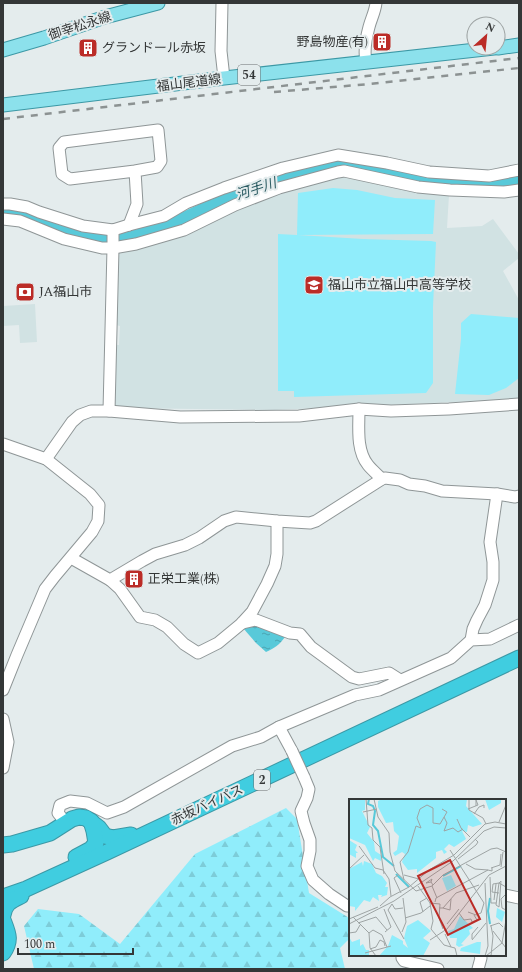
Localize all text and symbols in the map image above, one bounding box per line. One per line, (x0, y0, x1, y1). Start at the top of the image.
street label: 御幸松永線 (46, 6, 114, 46)
north arrow (466, 16, 506, 56)
text: N (482, 18, 498, 37)
building icon: 野島物産(有) (371, 31, 393, 53)
place label: 野島物産(有) (296, 32, 368, 52)
building icon: グランドール赤坂 (77, 37, 99, 59)
place label: グランドール赤坂 (102, 38, 206, 58)
road number: 54 (238, 65, 260, 85)
street label: 福山尾道線 (156, 69, 222, 97)
water label: 河手川 (233, 172, 281, 205)
school or university icon: 福山市立福山中高等学校 (303, 274, 325, 296)
place label: 福山市立福山中高等学校 (328, 275, 471, 295)
bank icon: JA福山市 (14, 281, 36, 303)
place label: JA福山市 (39, 282, 92, 302)
building icon: 正栄工業(株) (123, 568, 145, 590)
place label: 正栄工業(株) (148, 569, 220, 589)
road number: 2 (254, 770, 270, 790)
street label: 赤坂バイパス (168, 780, 246, 830)
inset map (349, 799, 506, 956)
scale bar (18, 930, 133, 956)
text: 100 m (24, 935, 55, 954)

